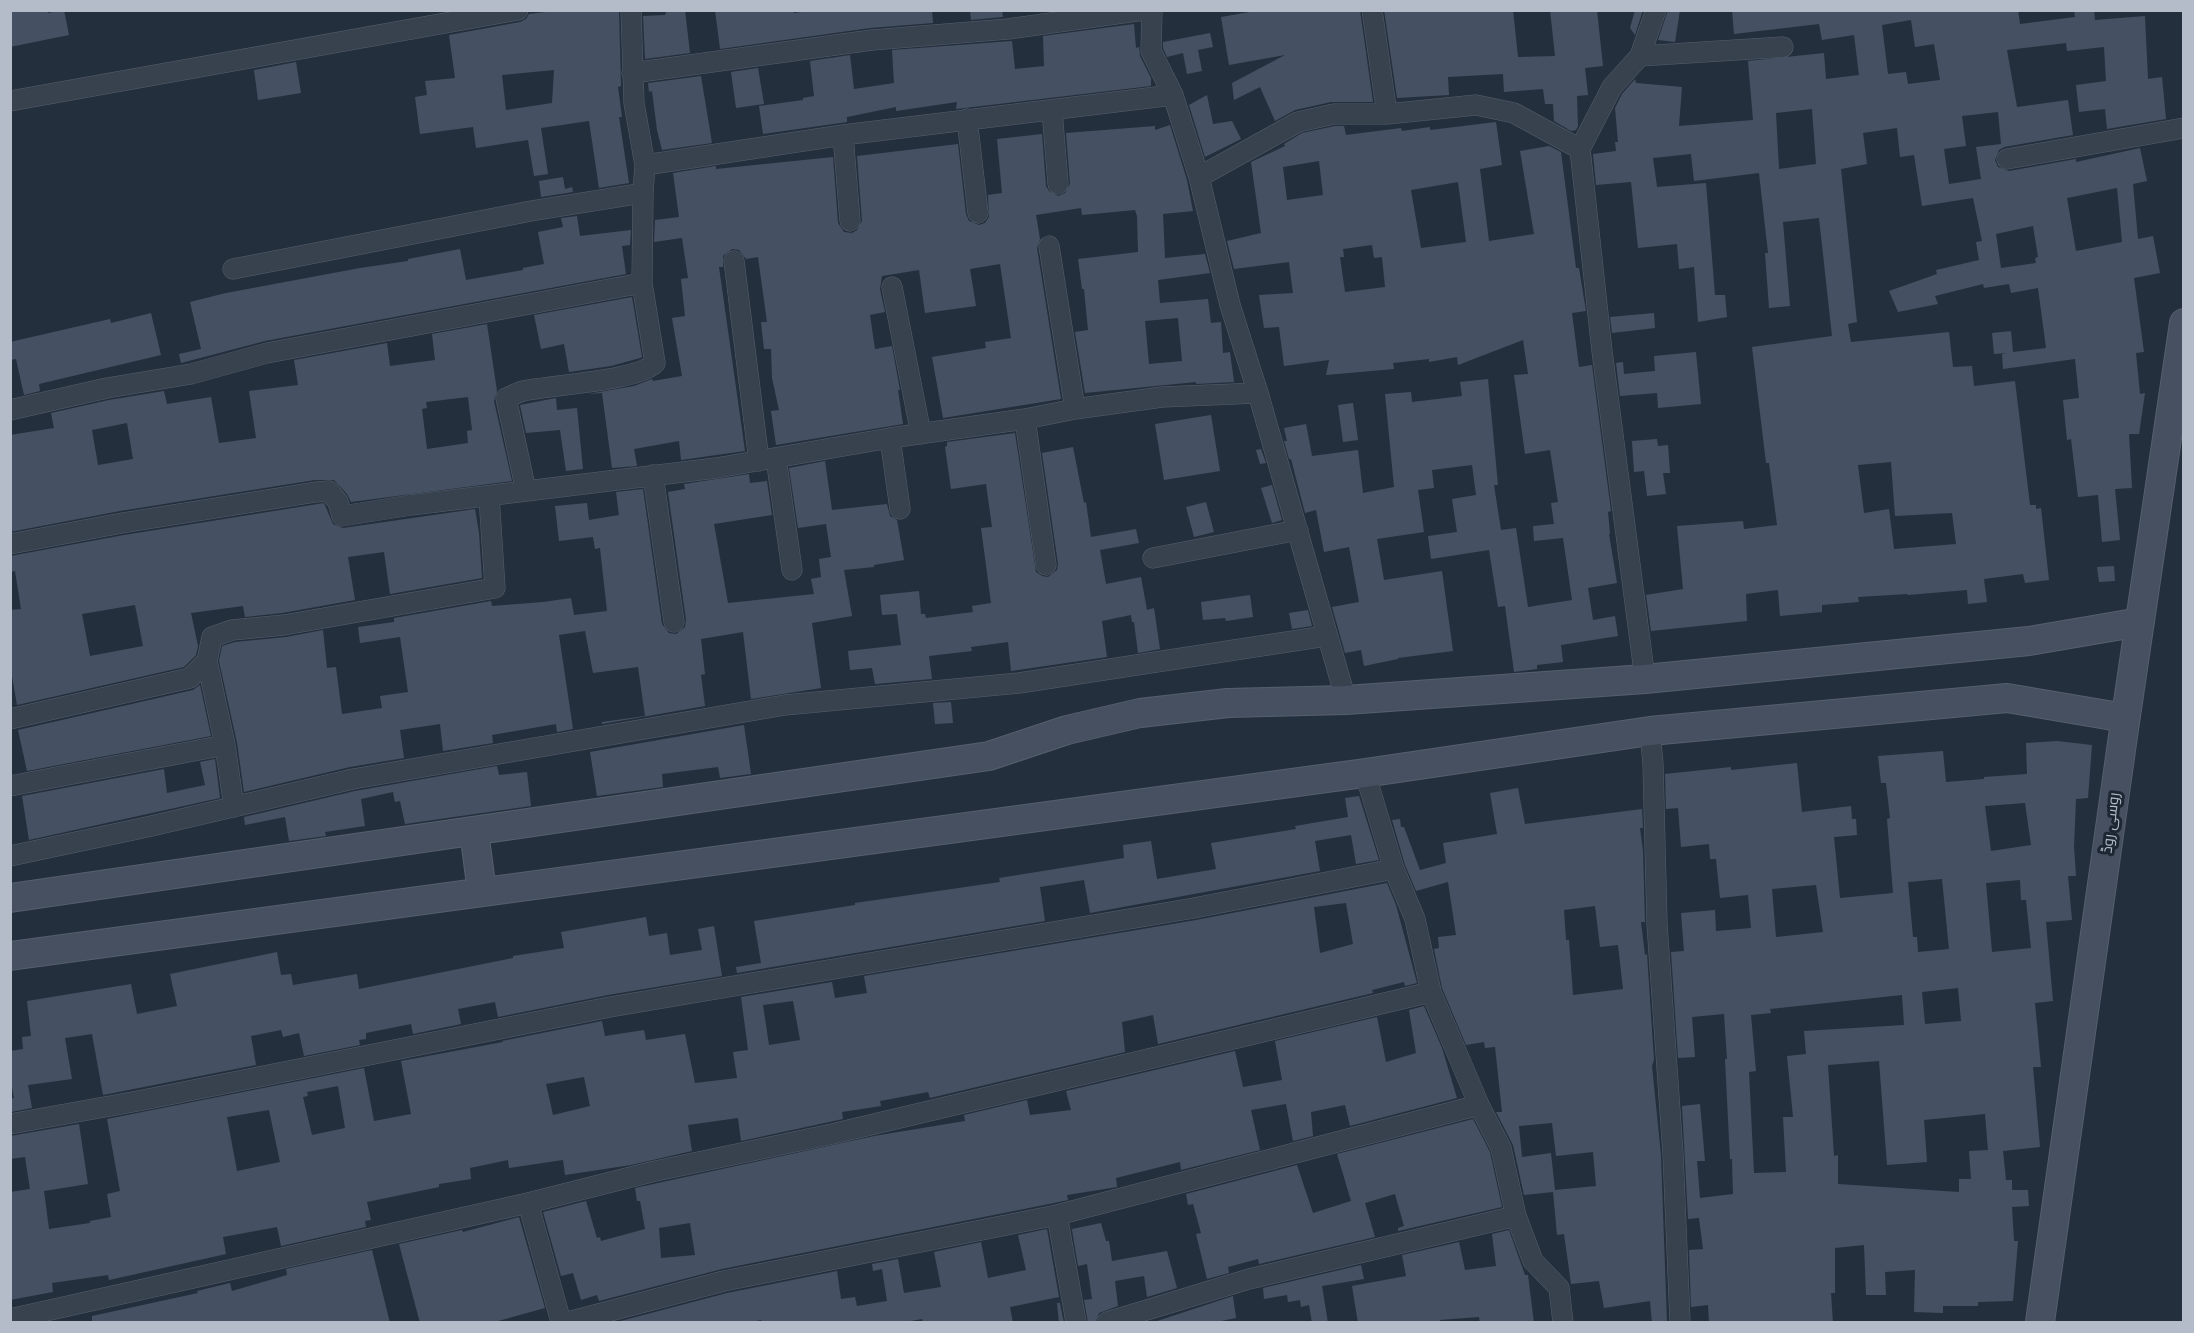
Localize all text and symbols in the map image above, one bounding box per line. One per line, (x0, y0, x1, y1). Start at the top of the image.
street label: روسی روڈ (2098, 792, 2124, 854)

